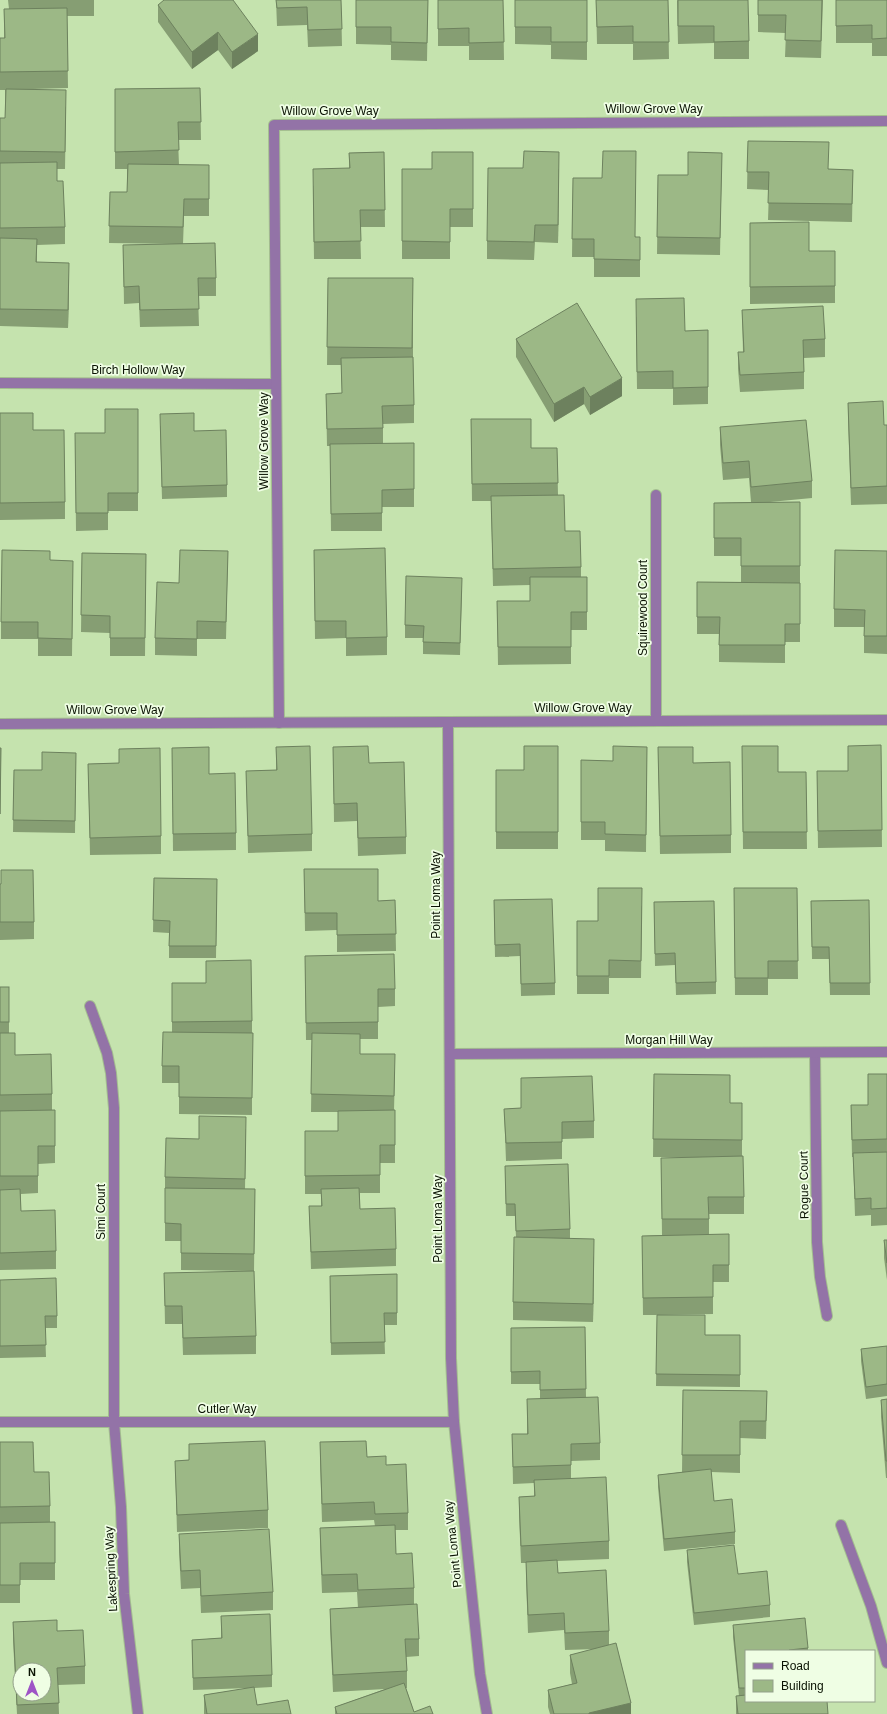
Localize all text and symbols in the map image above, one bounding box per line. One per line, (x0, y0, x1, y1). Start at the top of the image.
street label: Willow Grove Way (605, 102, 703, 116)
street label: Willow Grove Way (281, 104, 379, 118)
street label: Birch Hollow Way (91, 363, 185, 377)
street label: Willow Grove Way (257, 392, 271, 490)
street label: Squirewood Court (636, 559, 650, 656)
street label: Willow Grove Way (534, 701, 632, 715)
street label: Willow Grove Way (66, 703, 164, 717)
street label: Point Loma Way (429, 851, 443, 939)
street label: Morgan Hill Way (625, 1033, 713, 1047)
street label: Rogue Court (796, 1150, 812, 1219)
street label: Point Loma Way (431, 1175, 445, 1263)
street label: Simi Court (94, 1183, 108, 1240)
street label: Cutler Way (198, 1402, 256, 1416)
street label: Point Loma Way (441, 1500, 465, 1588)
street label: Lakespring Way (102, 1526, 120, 1612)
legend (745, 1650, 875, 1702)
text: Road (781, 1659, 810, 1673)
north arrow (12, 1662, 52, 1702)
text: N (28, 1666, 36, 1678)
text: Building (781, 1679, 824, 1693)

